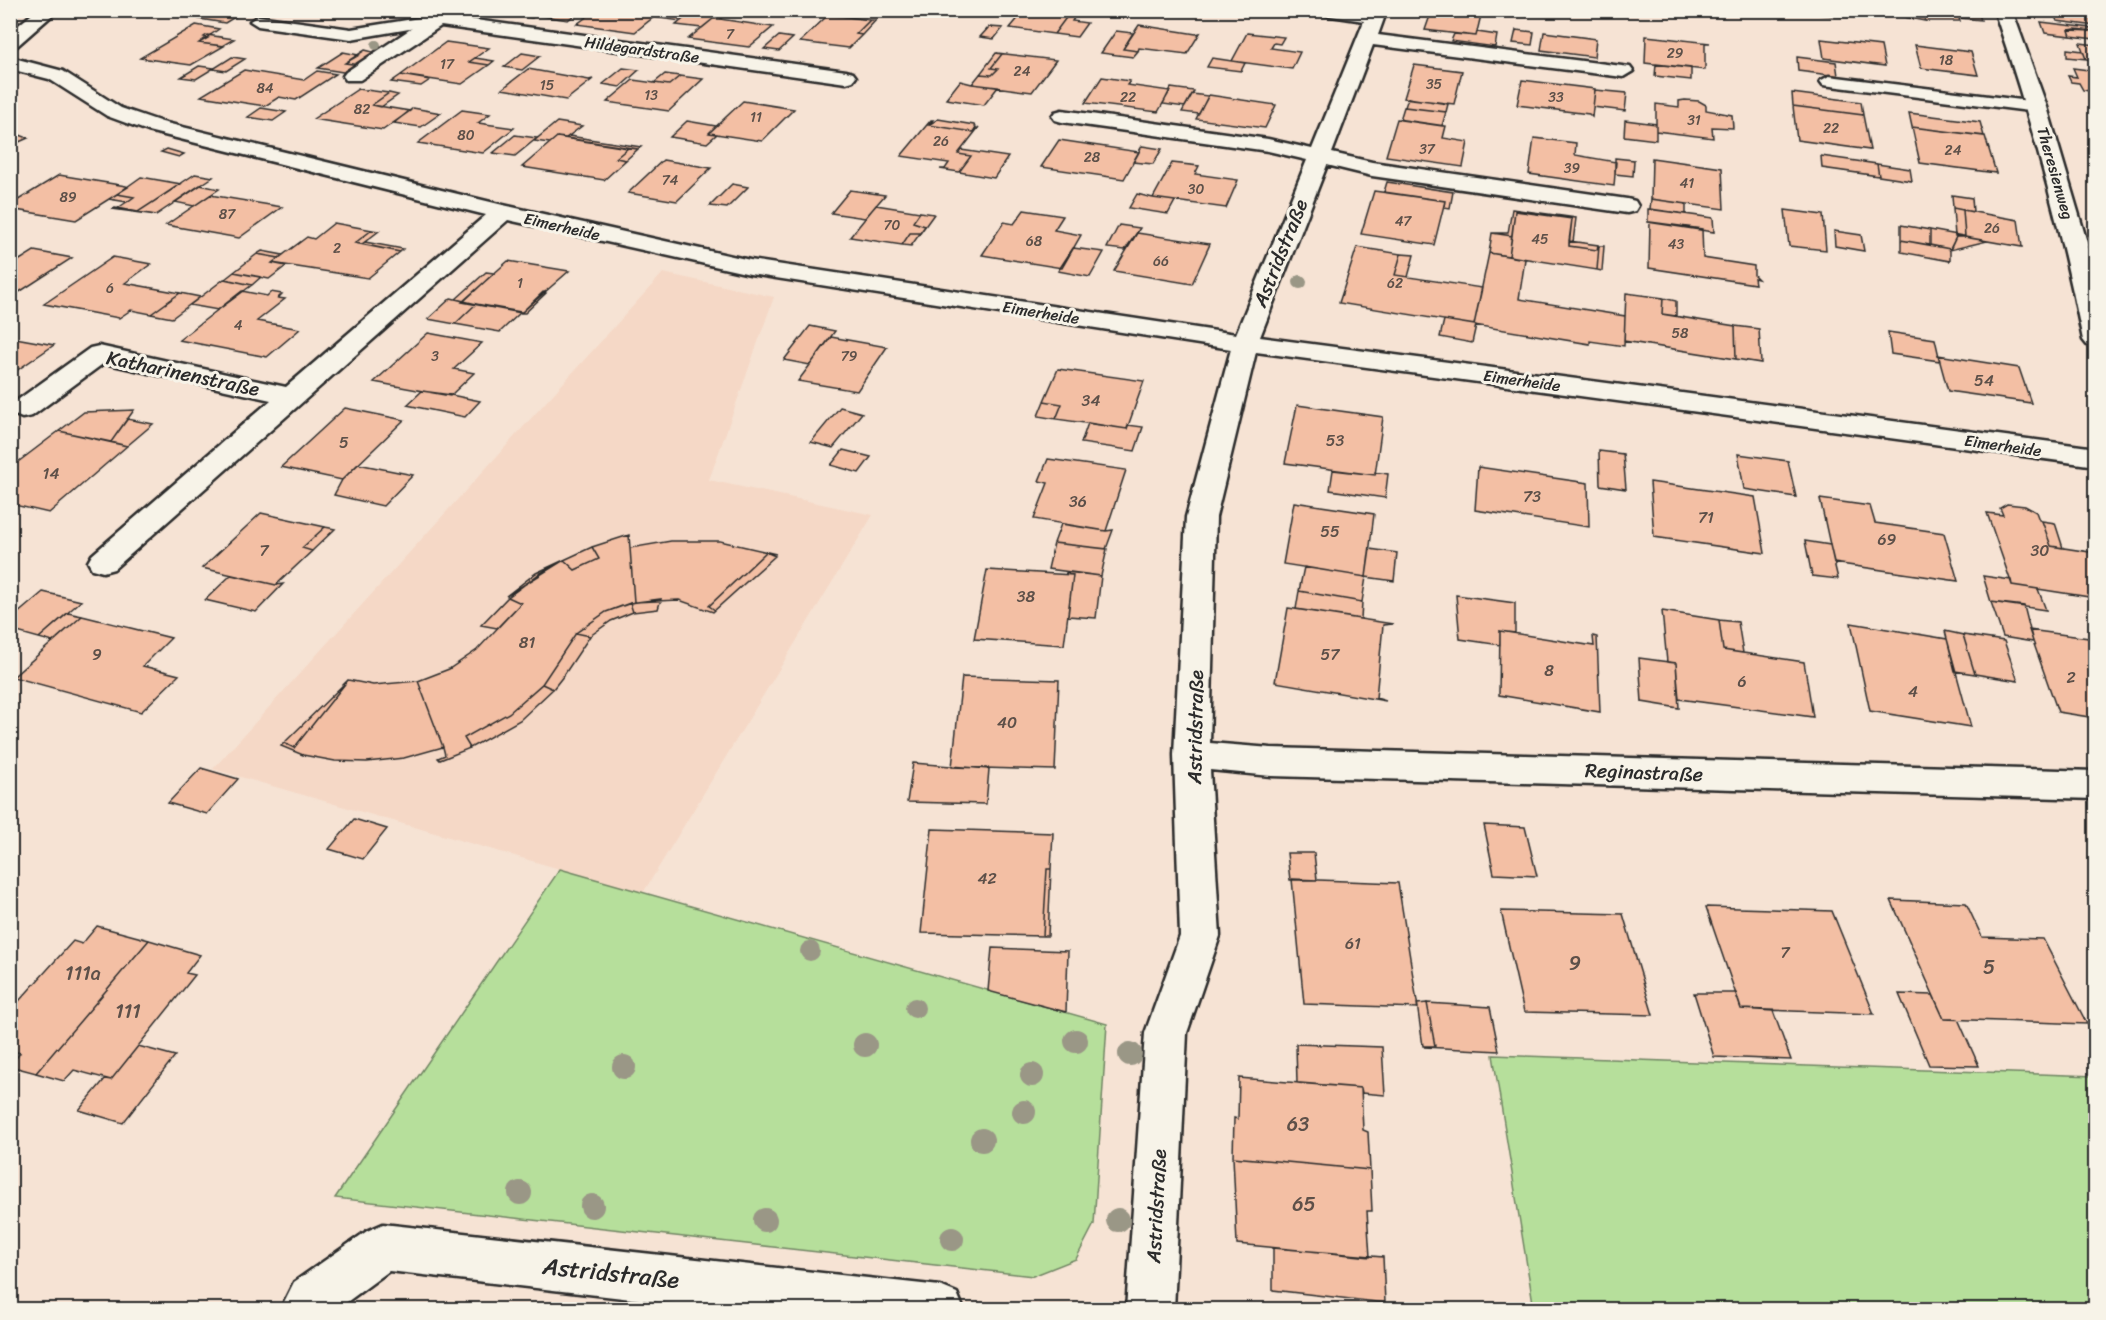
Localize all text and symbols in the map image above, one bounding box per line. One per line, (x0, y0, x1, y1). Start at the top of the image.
house number: 7 (726, 22, 735, 47)
street label: Hildegardstraße (583, 27, 701, 72)
house number: 29 (1667, 41, 1684, 66)
house number: 18 (1939, 48, 1954, 73)
house number: 17 (440, 52, 455, 77)
house number: 24 (1014, 59, 1031, 84)
house number: 35 (1426, 72, 1443, 97)
house number: 15 (540, 73, 555, 98)
house number: 84 (256, 76, 274, 101)
house number: 13 (644, 83, 658, 108)
house number: 22 (1120, 85, 1136, 110)
house number: 33 (1548, 85, 1564, 110)
house number: 82 (354, 97, 370, 122)
house number: 11 (750, 105, 762, 130)
house number: 31 (1687, 108, 1701, 133)
house number: 22 (1823, 116, 1839, 141)
house number: 80 (457, 123, 475, 148)
street label: Theresienweg (2028, 123, 2083, 223)
house number: 26 (933, 129, 949, 154)
house number: 37 (1419, 137, 1436, 162)
house number: 24 (1945, 138, 1962, 163)
house number: 28 (1084, 145, 1101, 170)
house number: 39 (1564, 156, 1581, 181)
house number: 74 (662, 168, 679, 193)
house number: 41 (1680, 171, 1694, 196)
house number: 30 (1188, 177, 1204, 202)
house number: 89 (59, 185, 77, 210)
street label: Astridstraße (1242, 193, 1318, 314)
house number: 87 (219, 202, 236, 227)
street label: Eimerheide (521, 204, 603, 249)
house number: 47 (1395, 209, 1412, 234)
house number: 70 (884, 213, 901, 238)
house number: 26 (1984, 216, 2000, 241)
house number: 45 (1531, 227, 1549, 252)
house number: 68 (1026, 229, 1043, 254)
house number: 43 (1668, 232, 1685, 257)
house number: 2 (333, 236, 341, 261)
house number: 66 (1153, 249, 1169, 274)
house number: 1 (517, 271, 523, 296)
house number: 62 (1387, 271, 1403, 296)
house number: 6 (106, 276, 114, 301)
street label: Eimerheide (1000, 292, 1081, 333)
house number: 4 (234, 313, 243, 338)
house number: 58 (1672, 321, 1689, 346)
street label: Katharinenstraße (103, 340, 263, 407)
house number: 3 (431, 344, 439, 369)
house number: 79 (841, 344, 858, 369)
street label: Eimerheide (1482, 361, 1562, 400)
house number: 54 (1974, 366, 1994, 395)
house number: 34 (1082, 386, 1100, 415)
house number: 53 (1326, 426, 1344, 455)
street label: Eimerheide (1963, 426, 2043, 465)
house number: 5 (339, 428, 349, 457)
house number: 14 (43, 459, 59, 488)
house number: 73 (1523, 482, 1541, 511)
house number: 36 (1069, 487, 1087, 516)
house number: 71 (1698, 503, 1714, 532)
house number: 55 (1320, 517, 1340, 546)
house number: 69 (1878, 525, 1897, 554)
house number: 7 (259, 536, 269, 565)
house number: 30 (2031, 536, 2049, 565)
house number: 38 (1017, 582, 1036, 611)
house number: 81 (519, 628, 535, 657)
house number: 9 (92, 640, 102, 669)
house number: 57 (1321, 640, 1340, 669)
house number: 8 (1544, 656, 1554, 685)
house number: 2 (2066, 663, 2076, 692)
house number: 6 (1737, 667, 1747, 696)
street label: Astridstraße (1177, 669, 1214, 785)
house number: 4 (1908, 677, 1918, 706)
house number: 40 (997, 708, 1017, 737)
street label: Reginastraße (1584, 753, 1704, 792)
house number: 42 (977, 864, 997, 893)
house number: 61 (1345, 929, 1361, 958)
house number: 7 (1780, 938, 1790, 967)
house number: 9 (1569, 946, 1581, 981)
house number: 5 (1983, 950, 1995, 985)
house number: 111a (65, 956, 101, 991)
house number: 111 (115, 994, 141, 1029)
house number: 63 (1287, 1107, 1309, 1142)
street label: Astridstraße (1136, 1148, 1177, 1265)
house number: 65 (1292, 1187, 1316, 1222)
street label: Astridstraße (540, 1245, 682, 1301)

